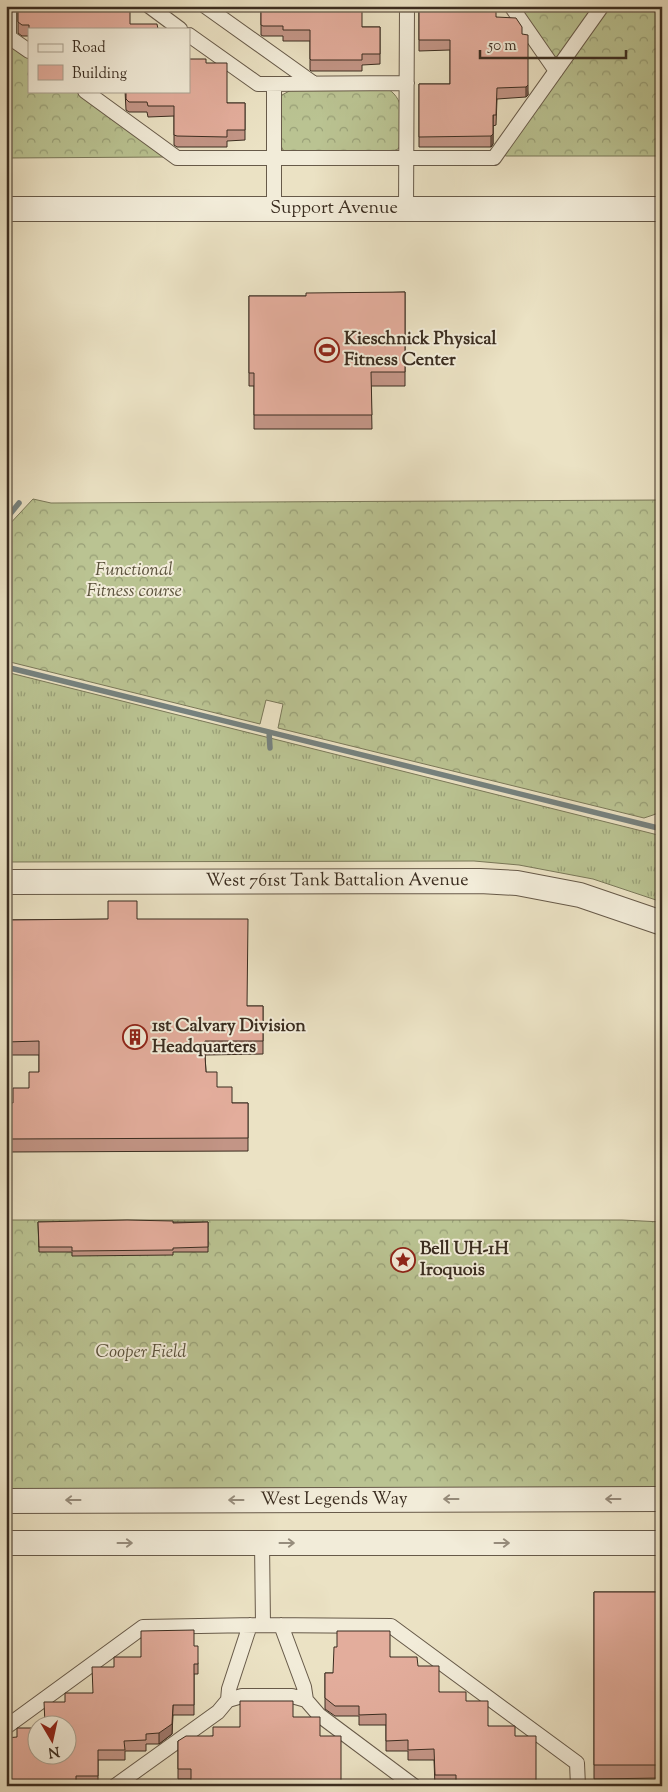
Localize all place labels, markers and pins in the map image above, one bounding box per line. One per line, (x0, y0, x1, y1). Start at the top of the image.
place label: Kieschnick Physical Fitness Center (344, 327, 498, 374)
sports icon: Kieschnick Physical Fitness Center (314, 337, 340, 363)
place label: 1st Calvary Division Headquarters (152, 1014, 306, 1061)
building icon: 1st Calvary Division Headquarters (122, 1024, 148, 1050)
place label: Bell UH-1H Iroquois (420, 1237, 509, 1284)
place icon: Bell UH-1H Iroquois (390, 1247, 416, 1273)

